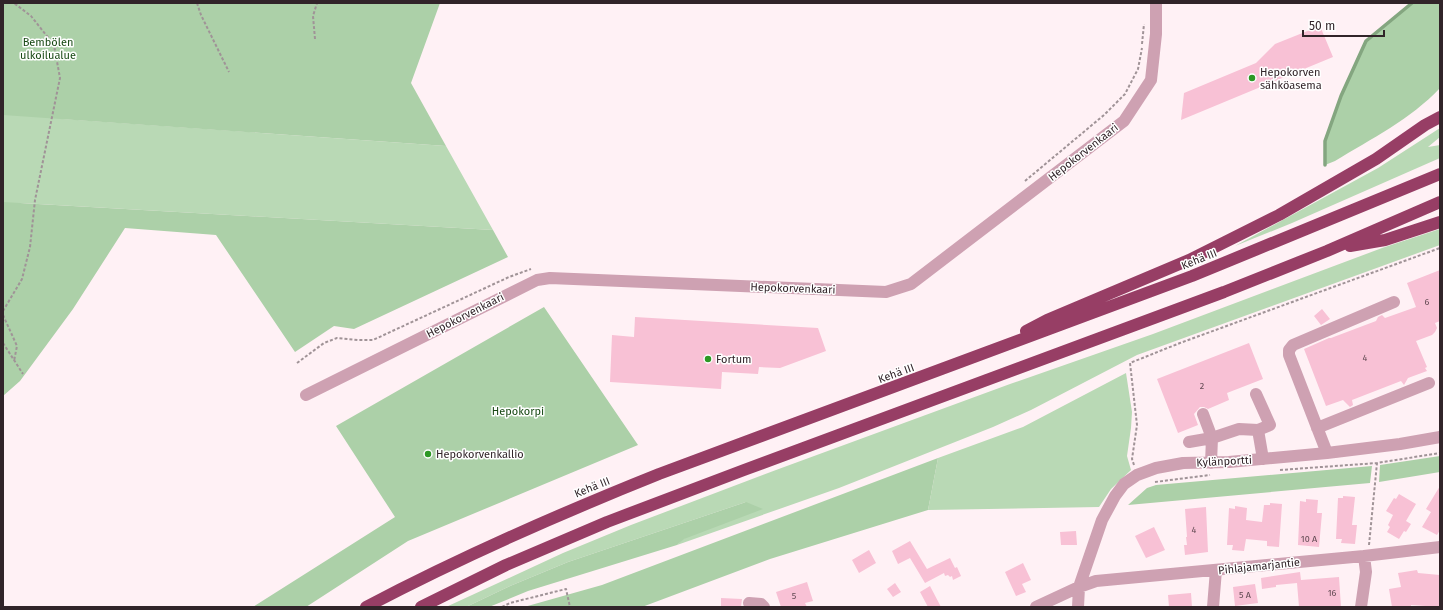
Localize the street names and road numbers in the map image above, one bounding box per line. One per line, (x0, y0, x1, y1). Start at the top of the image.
street label: Hepokorvenkaari (1046, 121, 1121, 184)
street label: Kehä III (1179, 246, 1219, 272)
street label: Hepokorvenkaari (750, 281, 836, 296)
street label: Hepokorvenkaari (424, 290, 506, 341)
street label: Kehä III (876, 361, 916, 386)
street label: Kylänportti (1196, 454, 1252, 469)
street label: Kehä III (572, 474, 612, 500)
street label: Pihlajamarjantie (1218, 556, 1301, 577)

